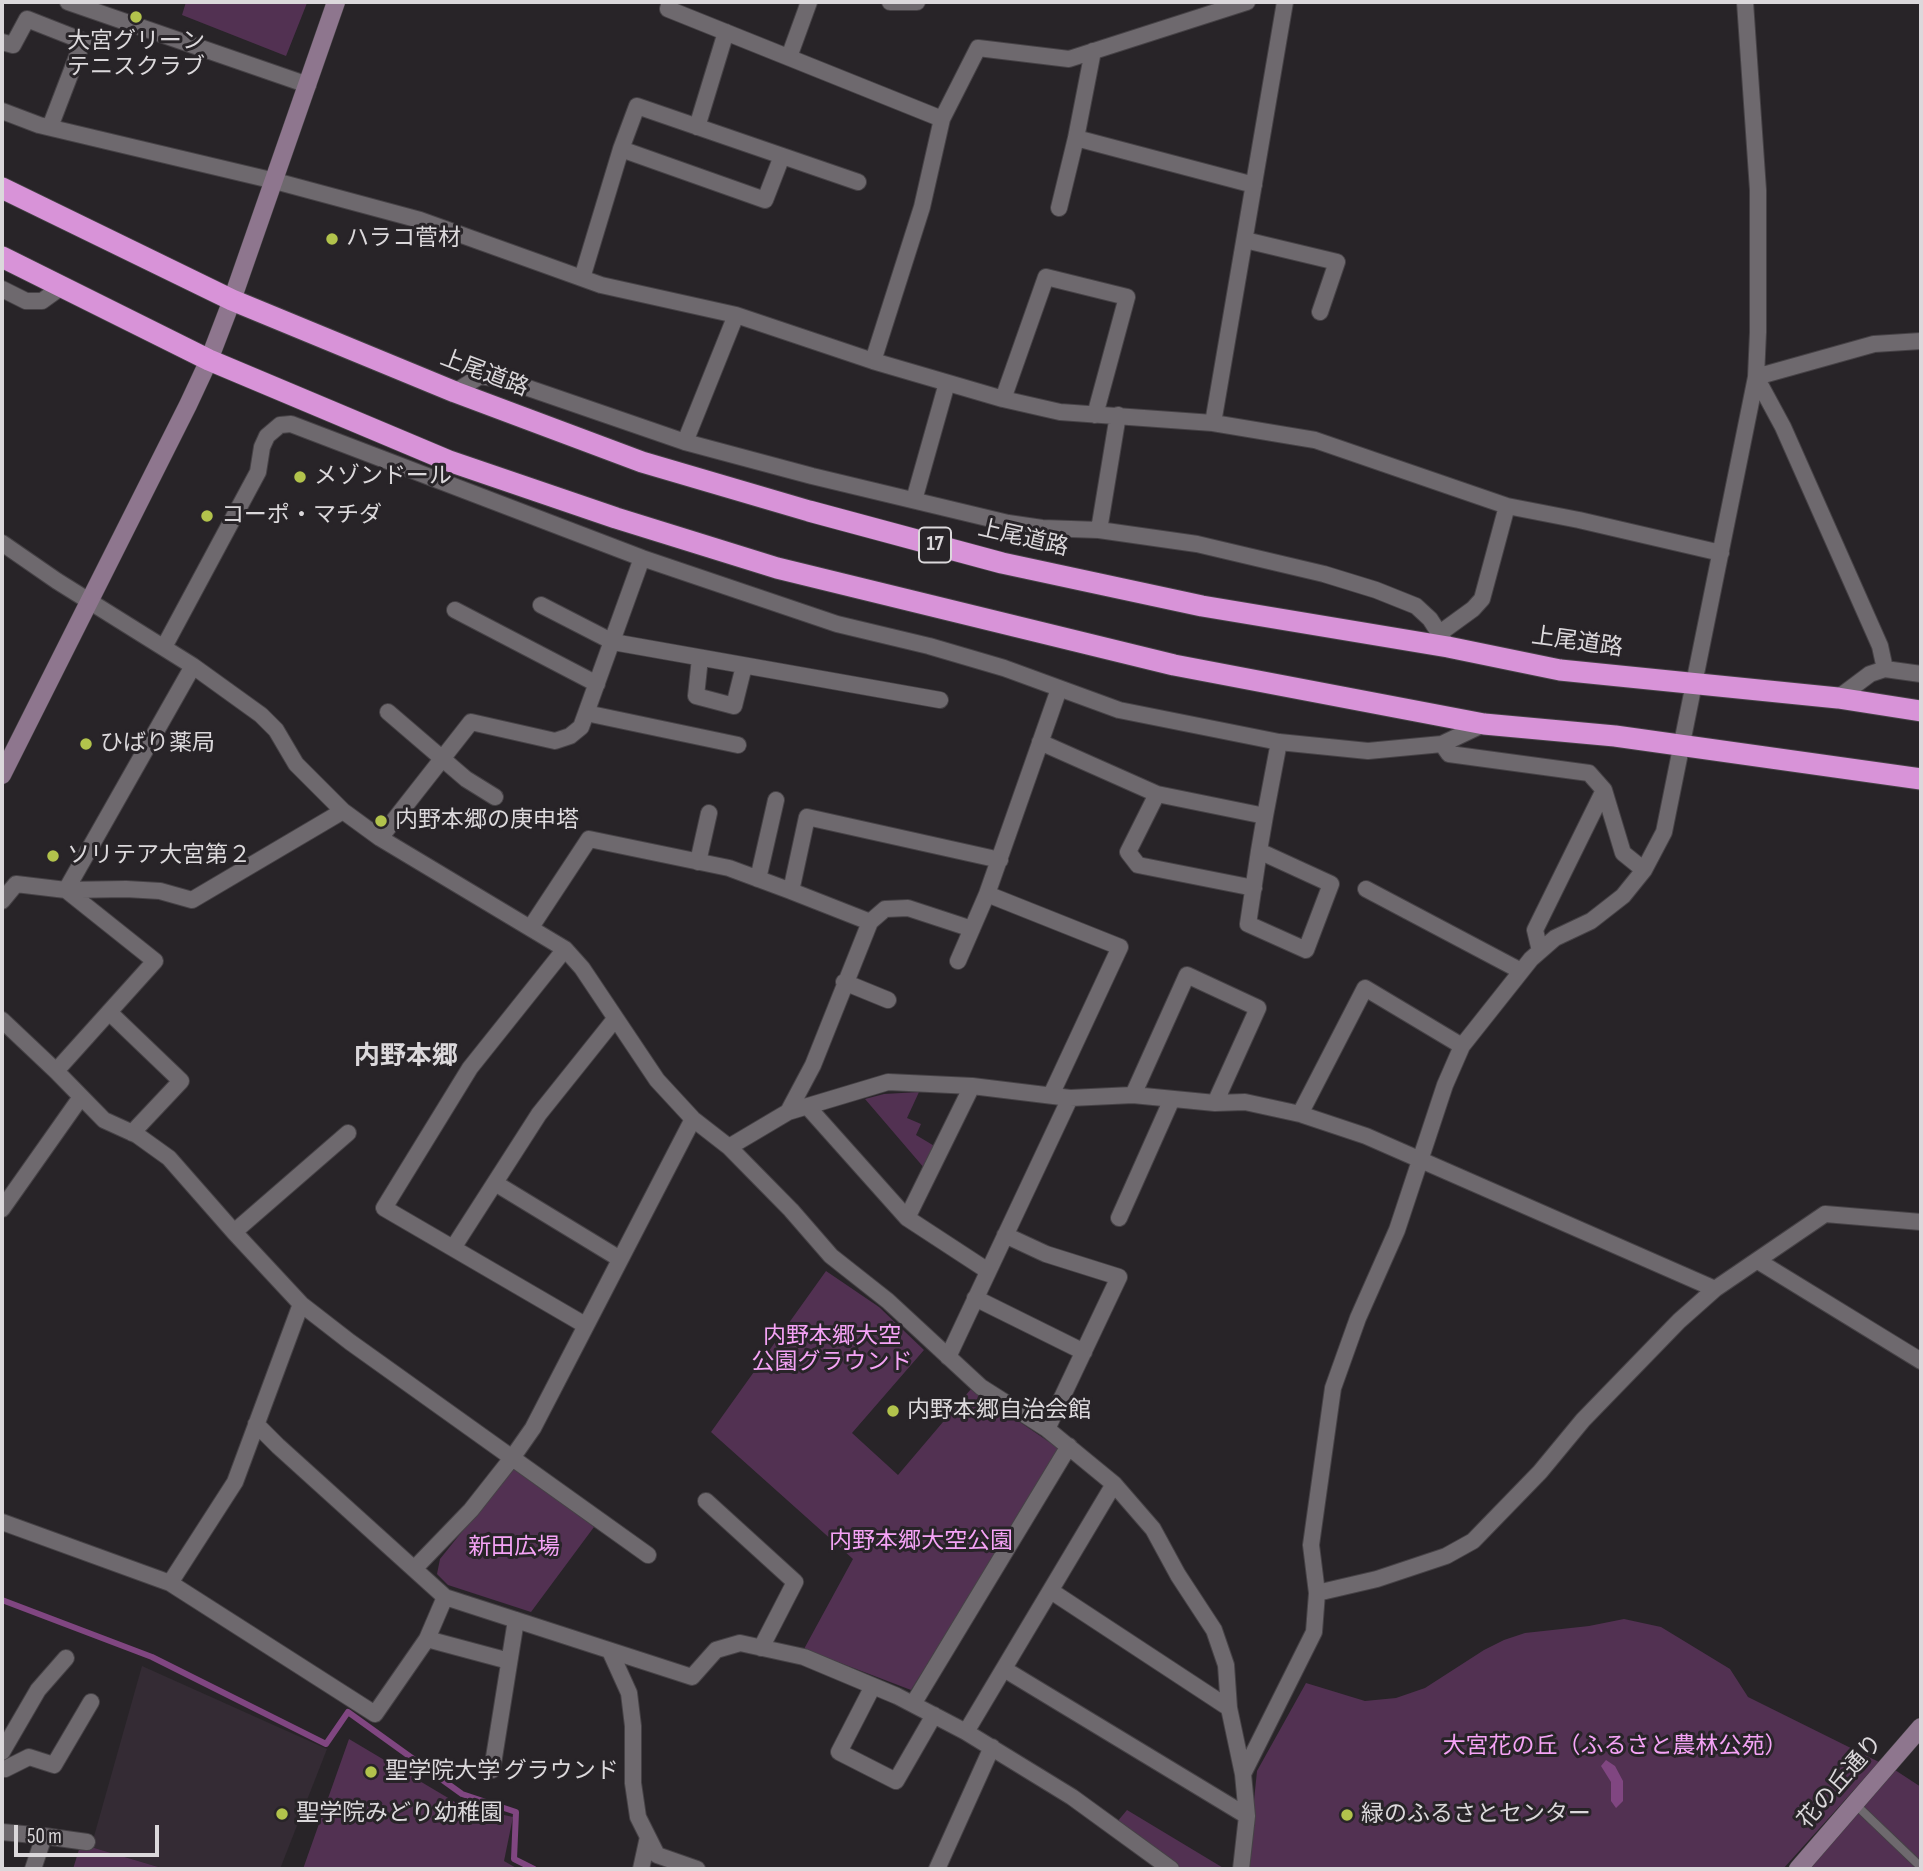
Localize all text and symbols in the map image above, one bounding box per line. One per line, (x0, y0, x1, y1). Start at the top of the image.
marker: 大宮グリーン テニスクラブ (128, 9, 144, 25)
place label: 大宮グリーン テニスクラブ (67, 28, 205, 82)
place label: ハラコ菅材 (346, 225, 461, 253)
marker: ハラコ菅材 (324, 231, 340, 247)
street label: 上尾道路 (436, 345, 532, 403)
place label: メゾンドール (314, 463, 452, 491)
marker: メゾンドール (292, 469, 308, 485)
place label: コーポ・マチダ (221, 502, 382, 530)
marker: コーポ・マチダ (199, 508, 215, 524)
street label: 上尾道路 (975, 515, 1071, 563)
road number: 17 (919, 528, 951, 562)
street label: 上尾道路 (1530, 623, 1624, 663)
place label: ひばり薬局 (100, 730, 215, 758)
marker: ひばり薬局 (78, 736, 94, 752)
place label: 内野本郷の庚申塔 (395, 807, 579, 835)
marker: 内野本郷の庚申塔 (373, 813, 389, 829)
place label: ソリテア大宮第２ (67, 842, 251, 870)
marker: ソリテア大宮第２ (45, 848, 61, 864)
district label: 内野本郷 (354, 1041, 458, 1073)
park label: 内野本郷大空 公園グラウンド (752, 1323, 912, 1377)
place label: 内野本郷自治会館 (907, 1397, 1091, 1425)
marker: 内野本郷自治会館 (885, 1403, 901, 1419)
park label: 内野本郷大空公園 (829, 1528, 1013, 1556)
park label: 新田広場 (468, 1534, 560, 1562)
street label: 花の丘通り (1793, 1730, 1889, 1834)
park label: 大宮花の丘（ふるさと農林公苑） (1443, 1733, 1787, 1761)
place label: 聖学院大学 グラウンド (385, 1758, 619, 1786)
marker: 聖学院大学 グラウンド (363, 1764, 379, 1780)
place label: 聖学院みどり幼稚園 (296, 1800, 503, 1828)
place label: 緑のふるさとセンター (1361, 1801, 1591, 1829)
marker: 聖学院みどり幼稚園 (274, 1806, 290, 1822)
marker: 緑のふるさとセンター (1339, 1807, 1355, 1823)
scale bar (18, 1812, 163, 1856)
text: 50 m (27, 1824, 62, 1849)

